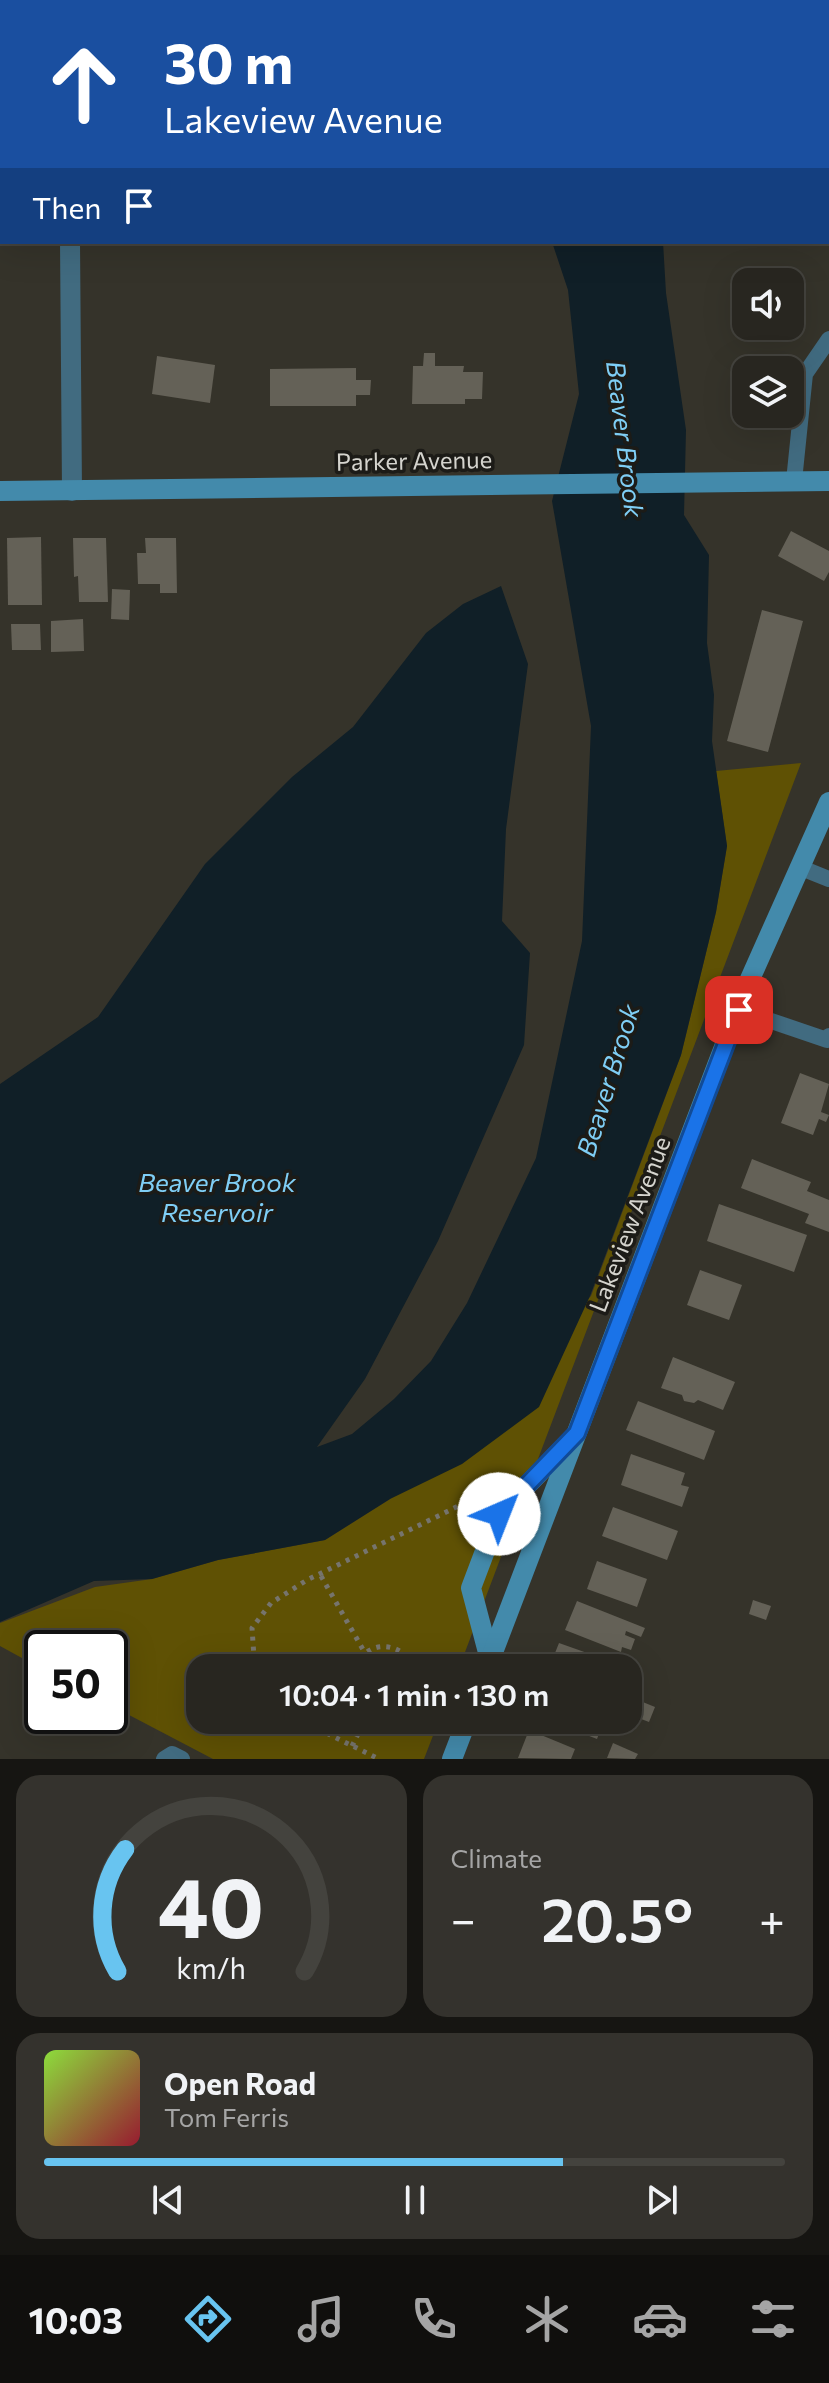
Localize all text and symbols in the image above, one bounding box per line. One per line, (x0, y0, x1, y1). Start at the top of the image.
text: 30 m (164, 27, 293, 96)
icon: ahead (32, 32, 136, 136)
text: Lakeview Avenue (164, 96, 443, 140)
icon: arrive (117, 184, 161, 228)
text: Then (32, 188, 101, 225)
map controls (732, 268, 804, 428)
button: sound (732, 268, 804, 340)
button: layers (732, 356, 804, 428)
water label: Beaver Brook (601, 359, 651, 520)
street label: Parker Avenue (336, 444, 492, 476)
pin (705, 976, 773, 1044)
icon: arrive (717, 988, 761, 1032)
water label: Beaver Brook (569, 999, 645, 1160)
street label: Lakeview Avenue (582, 1132, 676, 1316)
water label: Beaver Brook Reservoir (138, 1166, 297, 1227)
position arrow (457, 1472, 541, 1556)
speed limit sign: 50 (24, 1630, 128, 1734)
text: 10:04 · 1 min · 130 m (279, 1675, 549, 1712)
text: Climate (451, 1842, 542, 1873)
text: 40 (158, 1853, 264, 1955)
text: 20.5° (541, 1881, 693, 1954)
text: − (451, 1891, 476, 1945)
text: + (759, 1891, 785, 1945)
text: km/h (176, 1950, 246, 1985)
text: Open Road (164, 2064, 316, 2101)
text: Tom Ferris (164, 2101, 289, 2132)
icon: previous (146, 2178, 190, 2222)
icon: pause (393, 2178, 437, 2222)
icon: next (640, 2178, 684, 2222)
icon: directions (180, 2291, 236, 2347)
icon: music (293, 2291, 349, 2347)
icon: phone (406, 2291, 462, 2347)
icon: climate (519, 2291, 575, 2347)
icon: car (632, 2291, 688, 2347)
icon: filters (745, 2291, 801, 2347)
text: 10:03 (28, 2297, 123, 2341)

